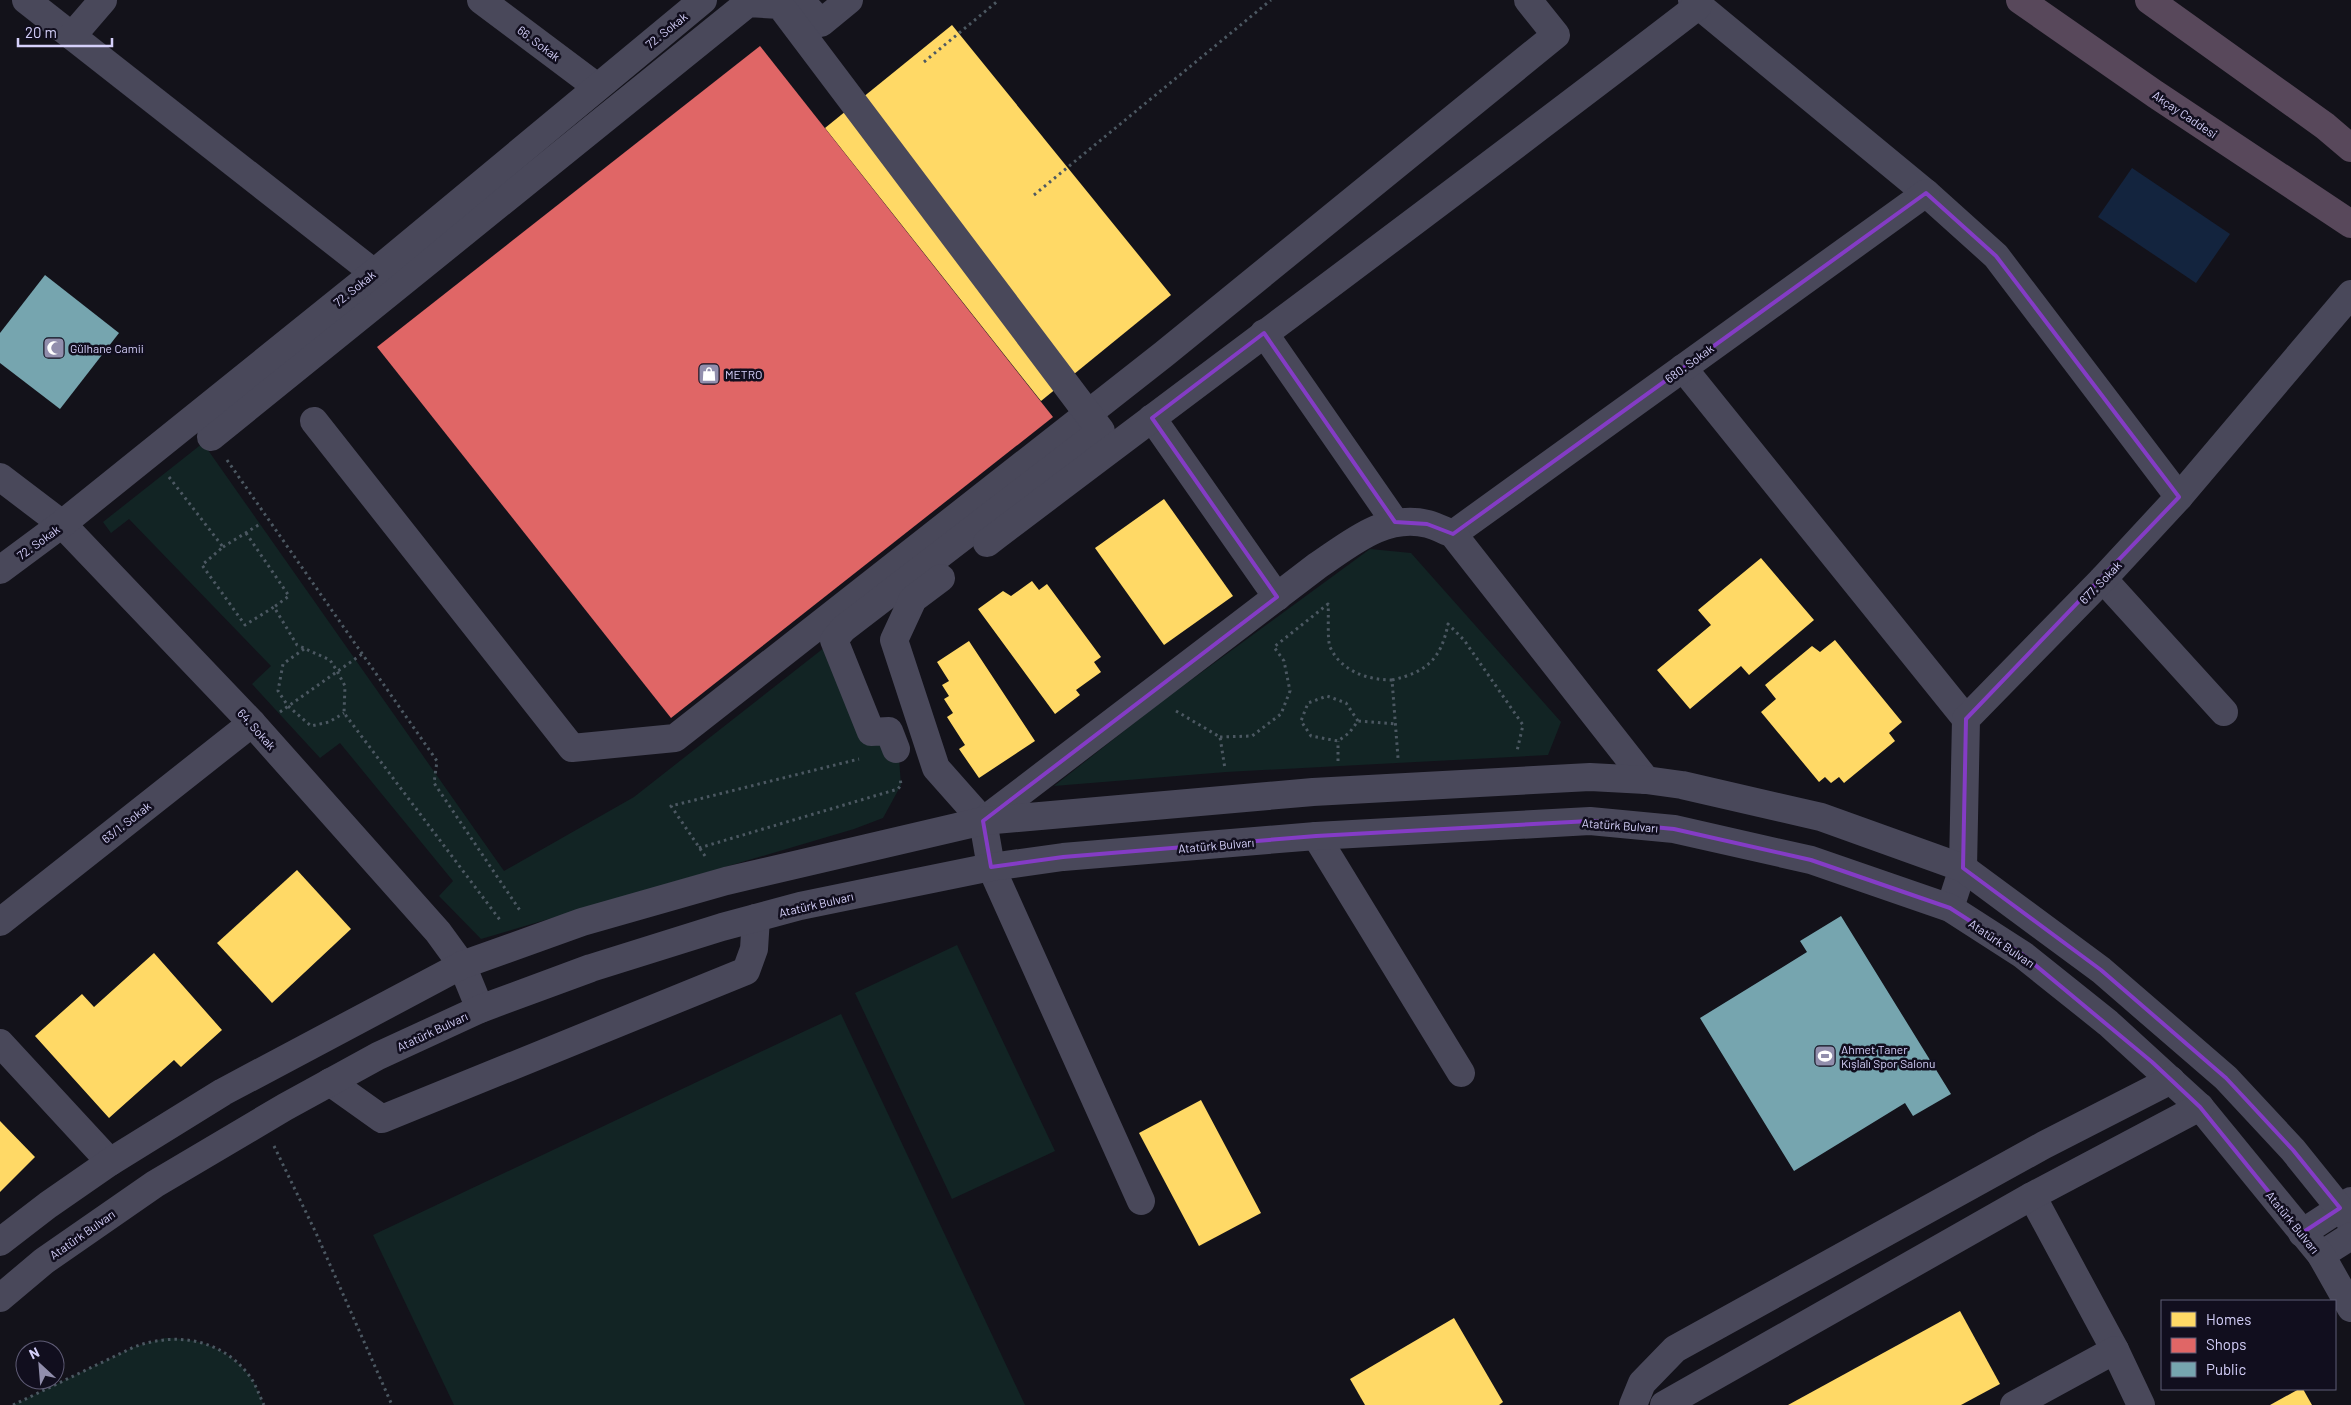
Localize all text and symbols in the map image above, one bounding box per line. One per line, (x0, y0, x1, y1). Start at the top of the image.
street label: 72. Sokak (642, 9, 690, 51)
scale bar (18, 15, 111, 47)
street label: 66. Sokak (515, 22, 563, 64)
text: 20 m (25, 23, 57, 41)
street label: Akçay Caddesi (2150, 87, 2220, 141)
street label: 72. Sokak (330, 267, 378, 309)
mosque icon: Gülhane Camii (42, 336, 66, 360)
place label: Gülhane Camii (70, 341, 144, 355)
street label: 680. Sokak (1662, 341, 1716, 385)
shop icon: METRO (697, 362, 721, 386)
place label: METRO (725, 367, 762, 381)
street label: 72. Sokak (14, 522, 62, 562)
street label: 677. Sokak (2076, 558, 2124, 606)
street label: 64. Sokak (235, 706, 279, 752)
street label: 63/1. Sokak (99, 798, 153, 846)
street label: Atatürk Bulvarı (1581, 815, 1659, 835)
street label: Atatürk Bulvarı (1177, 835, 1255, 855)
street label: Atatürk Bulvarı (777, 889, 855, 919)
street label: Atatürk Bulvarı (1966, 916, 2038, 970)
street label: Atatürk Bulvarı (394, 1009, 470, 1053)
place label: Ahmet Taner Kışlalı Spor Salonu (1841, 1042, 1935, 1070)
sports icon: Ahmet Taner Kışlalı Spor Salonu (1813, 1044, 1837, 1068)
street label: Atatürk Bulvarı (2264, 1188, 2322, 1256)
street label: Atatürk Bulvarı (47, 1206, 117, 1262)
legend (2161, 1300, 2336, 1390)
text: Homes (2206, 1310, 2251, 1328)
text: Shops (2206, 1335, 2246, 1353)
north arrow (15, 1340, 65, 1390)
text: N (26, 1343, 42, 1363)
text: Public (2206, 1360, 2246, 1378)

